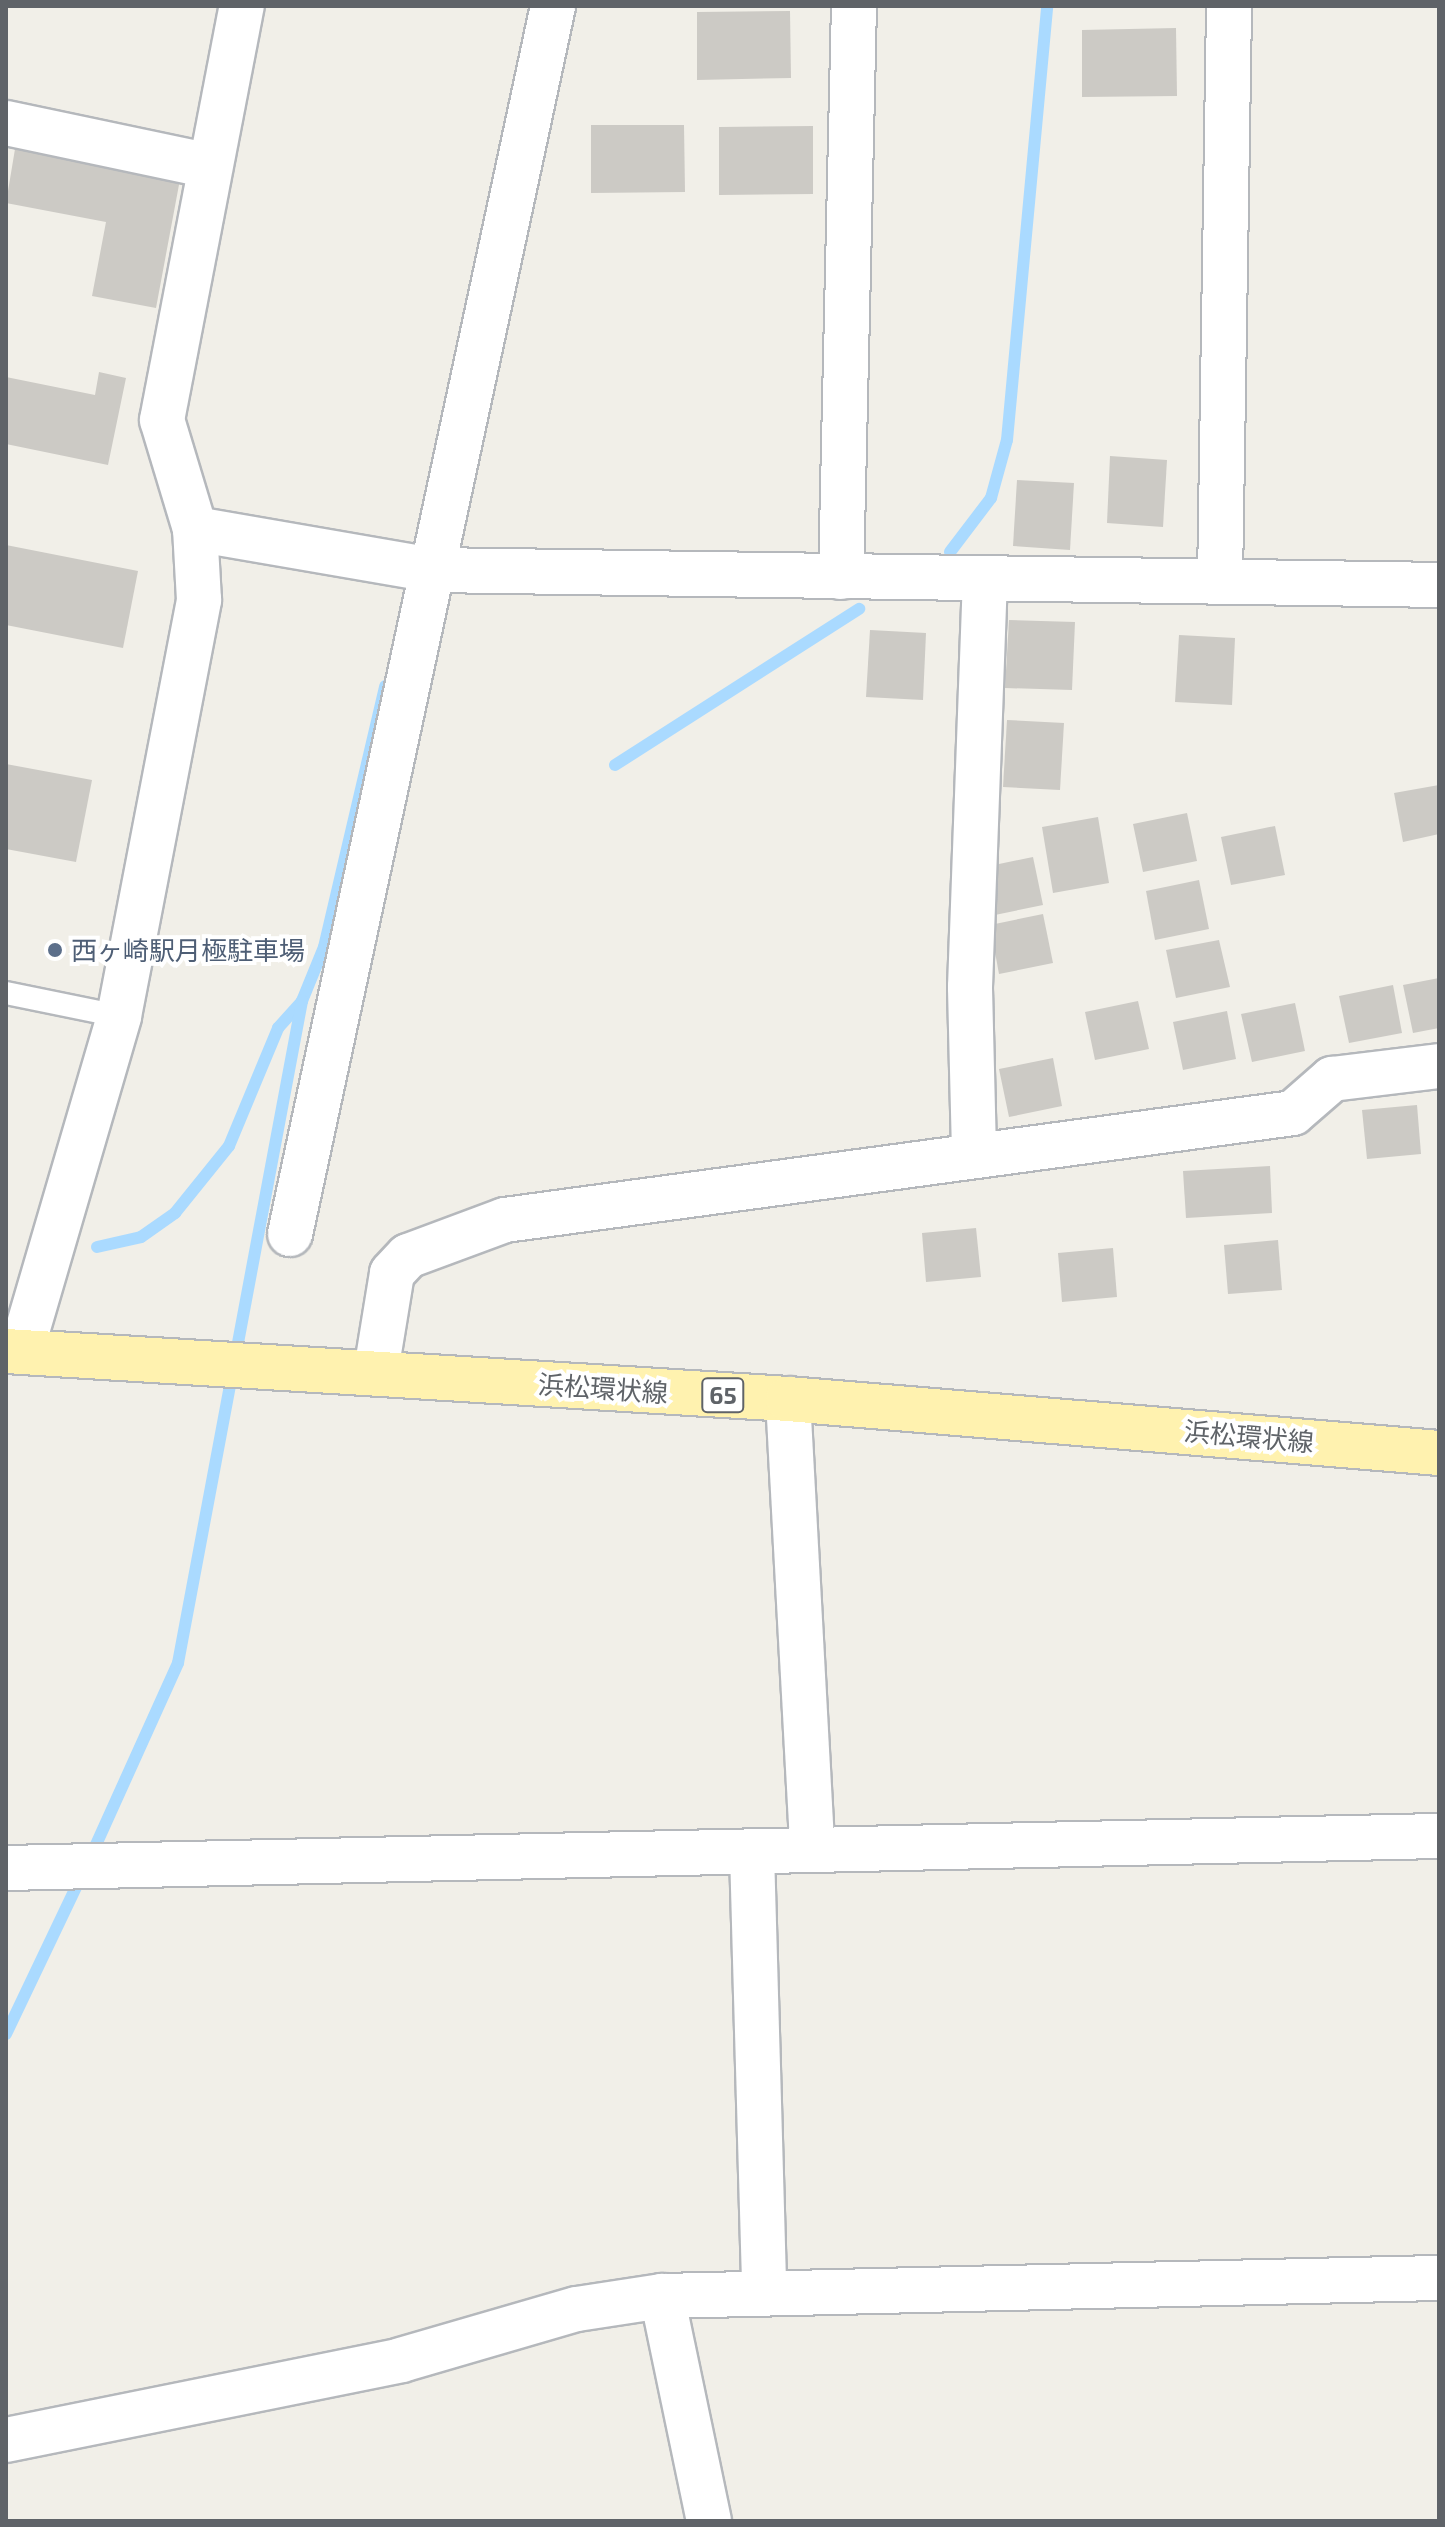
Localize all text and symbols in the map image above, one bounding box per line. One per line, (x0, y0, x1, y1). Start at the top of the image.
place label: 西ヶ崎駅月極駐車場 (71, 934, 305, 966)
marker: 西ヶ崎駅月極駐車場 (46, 941, 64, 959)
street label: 浜松環状線 (537, 1368, 669, 1408)
road number: 65 (701, 1375, 745, 1415)
street label: 浜松環状線 (1183, 1415, 1315, 1457)

